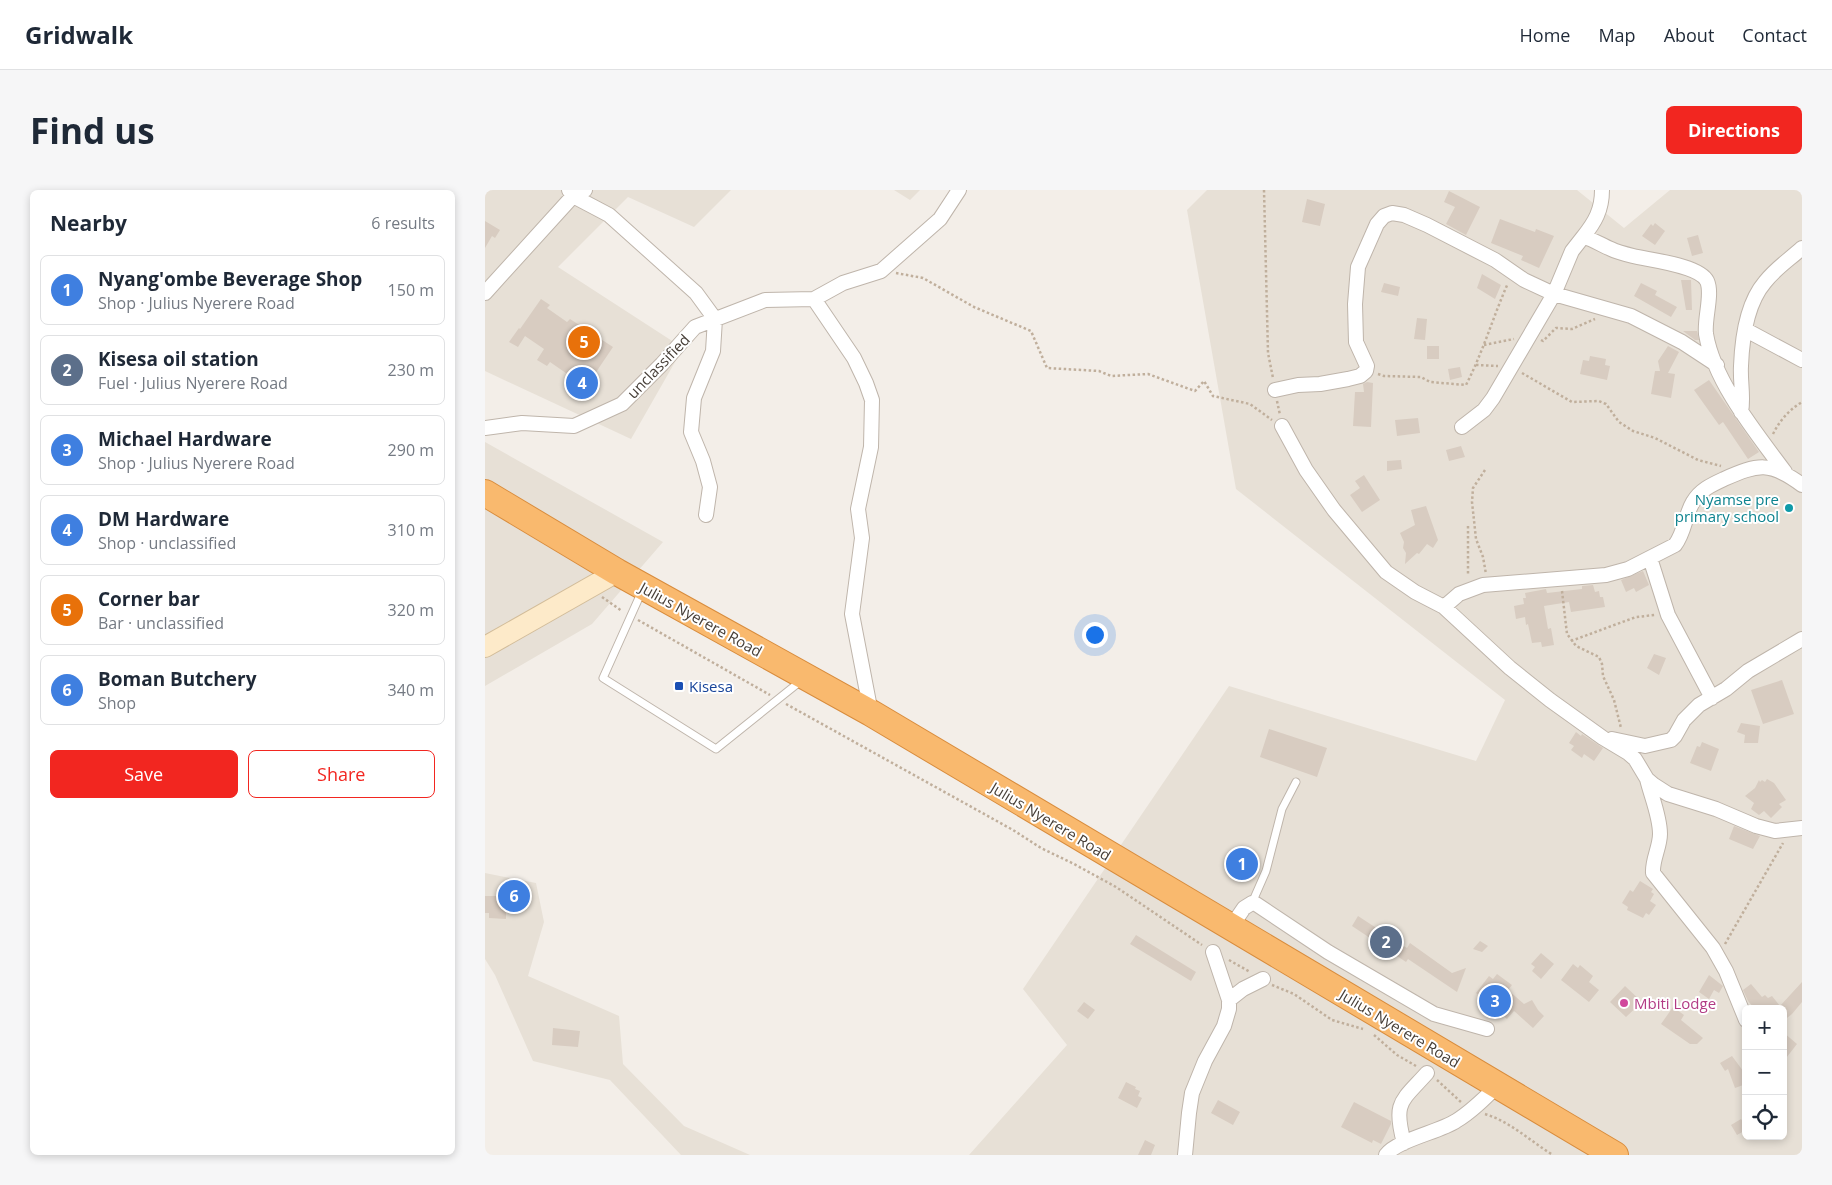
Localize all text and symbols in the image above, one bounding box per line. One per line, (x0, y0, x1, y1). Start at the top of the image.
text: Gridwalk (25, 18, 133, 51)
text: Home (1520, 23, 1570, 47)
text: Map (1598, 23, 1636, 47)
text: About (1664, 23, 1714, 47)
text: Contact (1742, 23, 1807, 47)
button: Directions (1666, 106, 1802, 154)
text: Find us (30, 107, 155, 154)
text: Nearby (50, 209, 127, 237)
text: 6 results (371, 212, 435, 234)
text: Nyang'ombe Beverage Shop (98, 266, 362, 292)
text: 1 (62, 279, 72, 301)
text: 150 m (388, 279, 434, 301)
text: Shop · Julius Nyerere Road (98, 292, 295, 314)
pin: 5 (568, 323, 600, 361)
street label: unclassified (622, 329, 694, 403)
text: Kisesa oil station (98, 346, 259, 372)
text: 2 (62, 359, 72, 381)
text: 230 m (388, 359, 434, 381)
pin: 4 (566, 364, 598, 402)
text: Fuel · Julius Nyerere Road (98, 372, 288, 394)
text: Michael Hardware (98, 426, 272, 452)
text: 3 (62, 439, 72, 461)
text: 290 m (388, 439, 434, 461)
text: Shop · Julius Nyerere Road (98, 452, 295, 474)
place label: Nyamse pre primary school (1675, 489, 1779, 526)
marker: Nyamse pre primary school (1783, 502, 1795, 514)
text: DM Hardware (98, 506, 229, 532)
text: 4 (62, 519, 72, 541)
text: 310 m (388, 519, 434, 541)
text: Shop · unclassified (98, 532, 236, 554)
street label: Julius Nyerere Road (634, 576, 766, 661)
text: Corner bar (98, 586, 200, 612)
text: 5 (62, 599, 72, 621)
text: 320 m (388, 599, 434, 621)
text: Bar · unclassified (98, 612, 224, 634)
your location (1082, 622, 1108, 648)
text: Boman Butchery (98, 666, 257, 692)
place label: Kisesa (689, 676, 733, 696)
text: 6 (62, 679, 72, 701)
text: 340 m (388, 679, 434, 701)
marker: Kisesa (673, 680, 685, 692)
text: Shop (98, 692, 136, 714)
button: Save (50, 750, 238, 798)
button: Share (248, 750, 435, 798)
street label: Julius Nyerere Road (985, 776, 1115, 865)
pin: 1 (1226, 845, 1258, 883)
pin: 6 (498, 877, 530, 915)
pin: 2 (1370, 923, 1402, 961)
pin: 3 (1479, 982, 1511, 1020)
street label: Julius Nyerere Road (1334, 983, 1464, 1072)
place label: Mbiti Lodge (1634, 993, 1716, 1013)
marker: Mbiti Lodge (1618, 997, 1630, 1009)
map controls (1742, 1005, 1787, 1140)
button: + (1742, 1005, 1787, 1050)
button: − (1742, 1050, 1787, 1095)
button: locate (1742, 1095, 1787, 1140)

